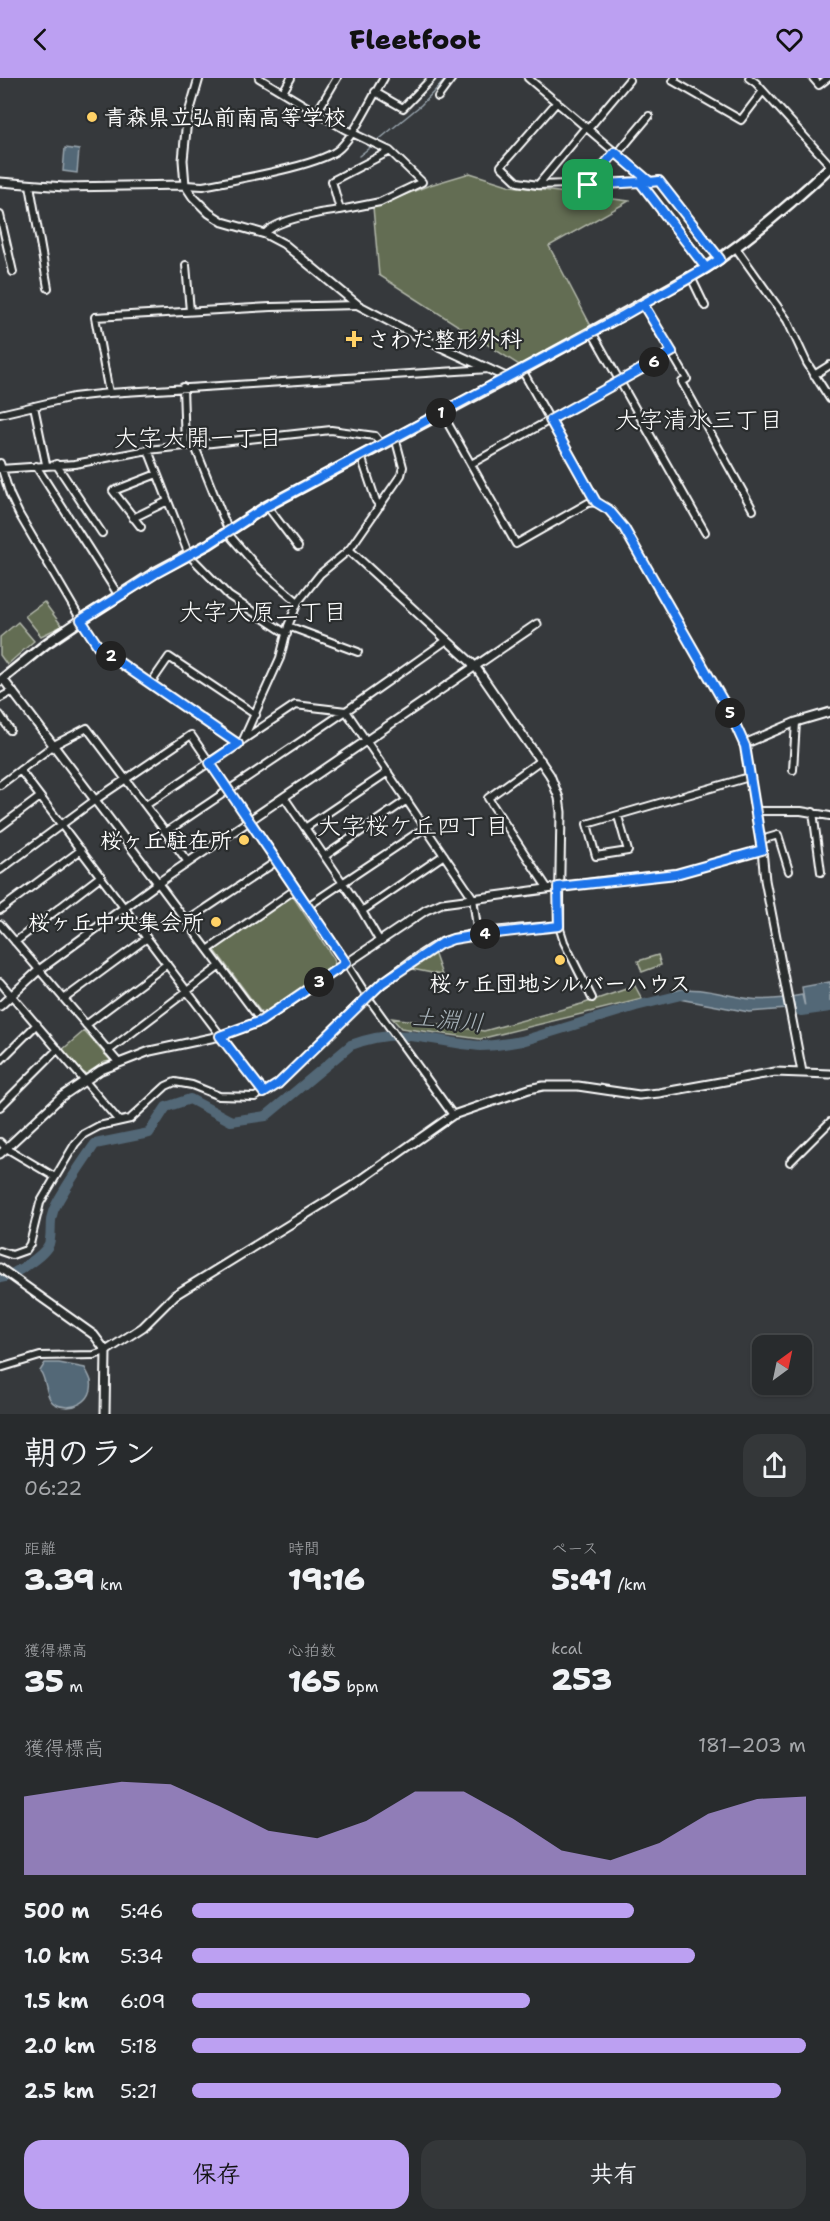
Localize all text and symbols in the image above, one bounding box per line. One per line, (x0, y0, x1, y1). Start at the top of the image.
text: Fleetfoot (349, 21, 481, 58)
icon: back (24, 23, 57, 56)
icon: heart (773, 23, 806, 56)
place label: 青森県立弘前南高等学校 (104, 103, 346, 132)
marker: 青森県立弘前南高等学校 (85, 110, 99, 124)
pin (562, 159, 613, 210)
icon: arrive (571, 168, 604, 201)
place label: さわだ整形外科 (368, 325, 522, 354)
marker: さわだ整形外科 (345, 330, 363, 348)
pin: 6 (639, 347, 669, 377)
text: 6 (648, 351, 660, 372)
pin: 1 (426, 398, 456, 428)
text: 1 (437, 402, 445, 423)
district label: 大字清水三丁目 (615, 404, 783, 436)
district label: 大字大開一丁目 (114, 422, 282, 454)
district label: 大字大原二丁目 (179, 596, 347, 628)
pin: 2 (96, 641, 126, 671)
text: 2 (105, 645, 117, 666)
pin: 5 (715, 698, 745, 728)
text: 5 (725, 702, 735, 723)
district label: 大字桜ケ丘四丁目 (317, 810, 509, 842)
place label: 桜ヶ丘駐在所 (100, 826, 232, 855)
marker: 桜ヶ丘駐在所 (237, 833, 251, 847)
place label: 桜ヶ丘中央集会所 (28, 908, 204, 937)
marker: 桜ヶ丘中央集会所 (209, 915, 223, 929)
pin: 4 (470, 919, 500, 949)
text: 4 (479, 923, 491, 944)
marker: 桜ヶ丘団地シルバーハウス (553, 953, 567, 967)
pin: 3 (304, 967, 334, 997)
place label: 桜ヶ丘団地シルバーハウス (429, 969, 691, 998)
text: 3 (313, 971, 325, 992)
water label: 土淵川 (411, 1001, 485, 1039)
north arrow (752, 1335, 812, 1395)
map controls (752, 1335, 812, 1395)
text: 朝のラン (24, 1430, 156, 1475)
button: share (743, 1434, 806, 1497)
text: 06:22 (24, 1475, 82, 1501)
text: 距離 (24, 1538, 56, 1559)
text: 時間 (288, 1538, 320, 1559)
text: ペース (551, 1538, 598, 1559)
text: 3.39 (24, 1559, 95, 1600)
text: 19:16 (288, 1559, 365, 1600)
text: 5:41 (551, 1559, 612, 1600)
text: km (95, 1574, 123, 1595)
text: /km (612, 1574, 646, 1595)
text: kcal (551, 1638, 582, 1659)
text: 獲得標高 (24, 1640, 88, 1661)
text: 心拍数 (288, 1640, 336, 1661)
text: 253 (551, 1659, 612, 1700)
text: 35 (24, 1661, 64, 1702)
text: 165 (288, 1661, 341, 1702)
text: m (64, 1676, 83, 1697)
text: bpm (341, 1676, 379, 1697)
text: 181–203 m (698, 1732, 806, 1758)
text: 獲得標高 (24, 1735, 104, 1761)
text: 500 m (24, 1898, 90, 1924)
text: 5:46 (120, 1898, 163, 1924)
text: 1.0 km (24, 1943, 89, 1969)
text: 5:34 (120, 1943, 163, 1969)
text: 1.5 km (24, 1988, 88, 2014)
text: 6:09 (120, 1988, 166, 2014)
text: 2.0 km (24, 2033, 95, 2059)
text: 5:18 (120, 2033, 158, 2059)
text: 2.5 km (24, 2078, 94, 2104)
text: 5:21 (120, 2078, 157, 2104)
button: 保存 (24, 2140, 409, 2209)
button: 共有 (421, 2140, 806, 2209)

